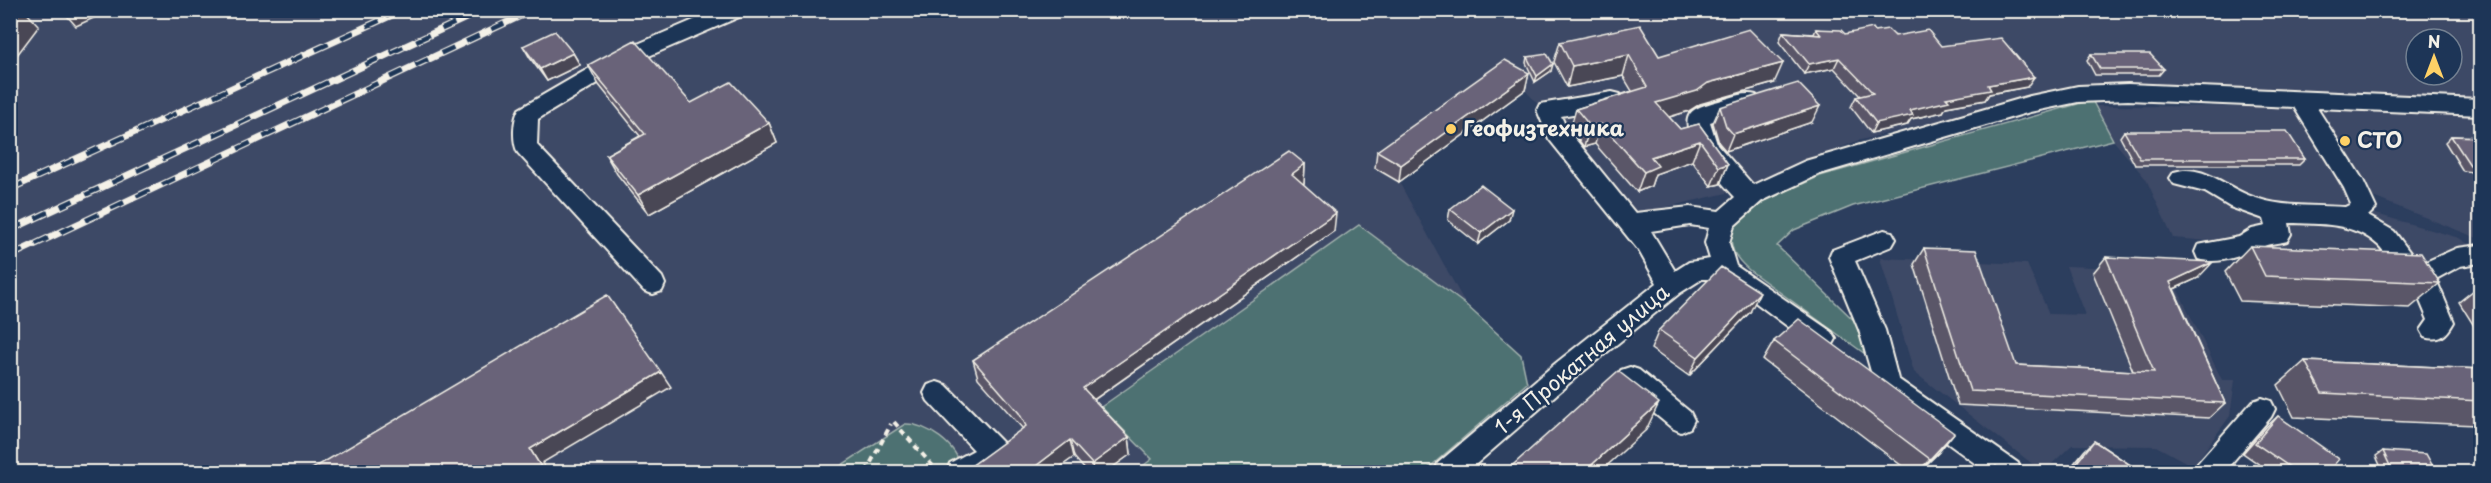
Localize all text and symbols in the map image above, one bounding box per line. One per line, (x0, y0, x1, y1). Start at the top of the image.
north arrow (2404, 27, 2464, 87)
text: N (2428, 29, 2440, 53)
place label: Геофизтехника (1463, 111, 1624, 143)
marker: Геофизтехника (1444, 122, 1458, 136)
place label: СТО (2357, 123, 2402, 155)
marker: СТО (2338, 134, 2352, 148)
street label: 1-я Прокатная улица (1486, 275, 1676, 441)

